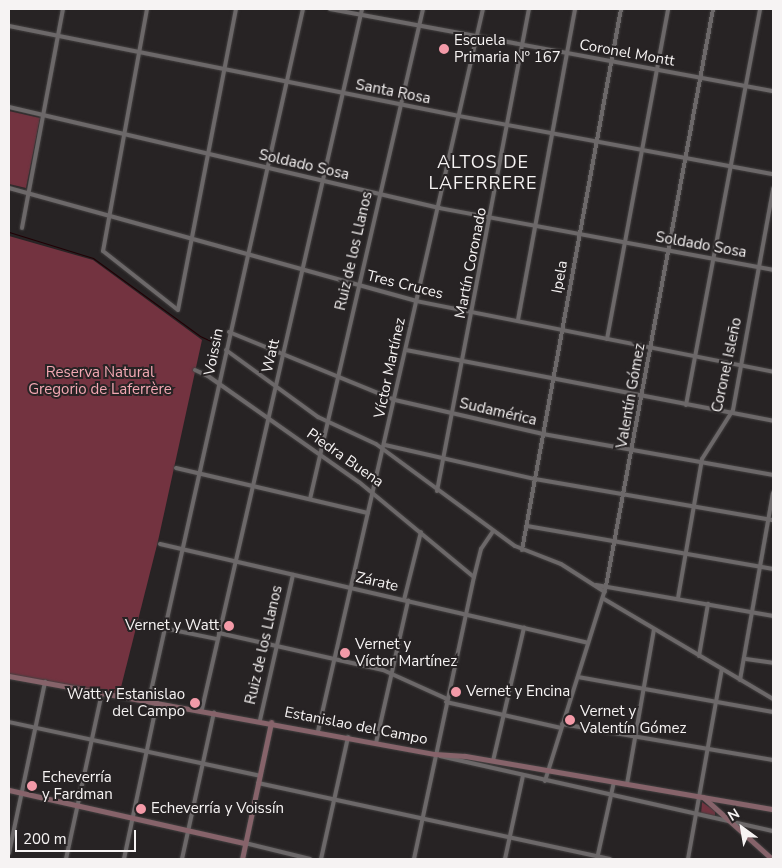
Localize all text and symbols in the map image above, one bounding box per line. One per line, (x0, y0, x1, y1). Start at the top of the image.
place label: Escuela Primaria Nº 167 (454, 31, 561, 66)
street label: Coronel Montt (578, 36, 676, 70)
marker: Escuela Primaria Nº 167 (438, 43, 450, 55)
street label: Santa Rosa (354, 76, 432, 108)
street label: Soldado Sosa (257, 146, 351, 184)
district label: ALTOS DE LAFERRERE (427, 152, 539, 194)
street label: Ruiz de los Llanos (332, 190, 376, 312)
street label: Martín Coronado (451, 206, 491, 320)
street label: Soldado Sosa (654, 228, 748, 262)
street label: Ipela (548, 259, 572, 295)
street label: Tres Cruces (365, 267, 445, 303)
street label: Víctor Martínez (371, 316, 409, 420)
street label: Coronel Isleño (708, 316, 746, 414)
street label: Voissin (201, 327, 227, 377)
street label: Watt (258, 337, 284, 375)
street label: Valentín Gómez (613, 342, 649, 450)
park label: Reserva Natural Gregorio de Laferrère (28, 363, 172, 398)
street label: Sudamérica (458, 394, 538, 430)
street label: Piedra Buena (303, 425, 387, 491)
street label: Zárate (354, 568, 400, 596)
street label: Ruiz de los Llanos (242, 584, 286, 706)
place label: Vernet y Watt (125, 617, 219, 635)
marker: Vernet y Watt (223, 620, 235, 632)
place label: Vernet y Víctor Martínez (355, 635, 457, 670)
marker: Vernet y Víctor Martínez (339, 647, 351, 659)
place label: Vernet y Encina (466, 683, 570, 701)
place label: Watt y Estanislao del Campo (67, 685, 185, 720)
marker: Vernet y Encina (450, 686, 462, 698)
marker: Watt y Estanislao del Campo (189, 697, 201, 709)
place label: Vernet y Valentín Gómez (580, 702, 686, 737)
street label: Estanislao del Campo (283, 703, 429, 749)
marker: Vernet y Valentín Gómez (564, 714, 576, 726)
place label: Echeverría y Fardman (42, 768, 113, 803)
marker: Echeverría y Fardman (26, 780, 38, 792)
place label: Echeverría y Voissín (151, 800, 284, 818)
marker: Echeverría y Voissín (135, 803, 147, 815)
north arrow (717, 803, 767, 853)
text: N (724, 804, 743, 826)
scale bar (18, 820, 139, 852)
text: 200 m (23, 829, 67, 849)

